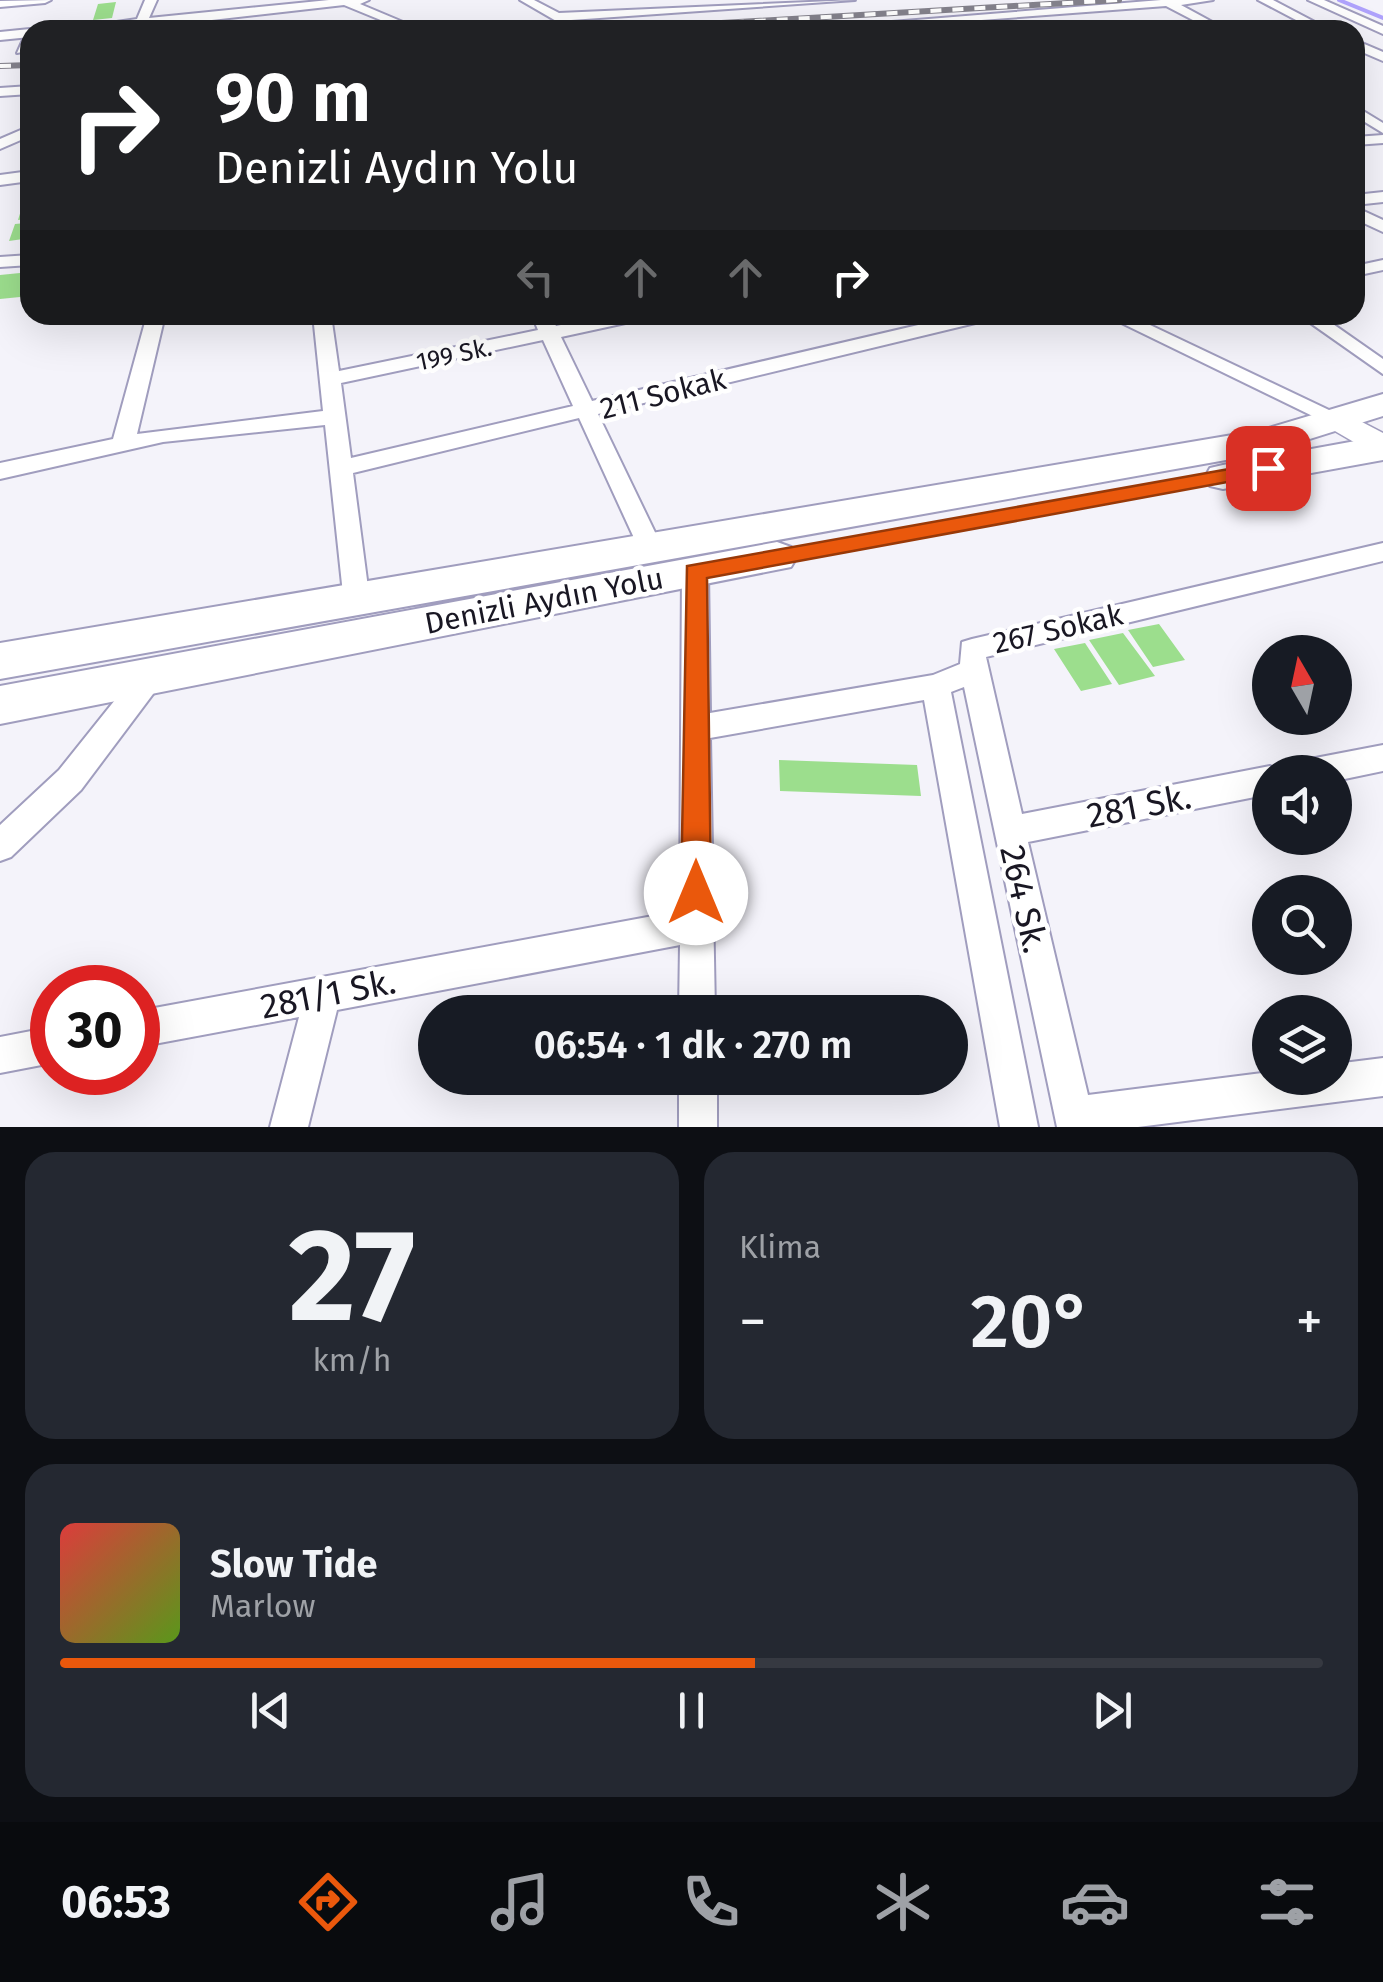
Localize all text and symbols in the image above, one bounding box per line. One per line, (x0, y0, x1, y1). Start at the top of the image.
text: 90 m (215, 56, 371, 140)
icon: right (50, 60, 180, 190)
text: Denizli Aydın Yolu (215, 141, 578, 195)
icon: left (508, 250, 563, 305)
icon: ahead (613, 250, 668, 305)
icon: ahead (718, 250, 773, 305)
icon: right (823, 250, 878, 305)
street label: 199 Sk. (414, 332, 495, 378)
street label: 211 Sokak (597, 361, 730, 427)
pin (1226, 426, 1311, 511)
icon: arrive (1241, 441, 1296, 496)
street label: Denizli Aydın Yolu (422, 560, 666, 642)
street label: 267 Sokak (990, 596, 1127, 661)
north arrow (1252, 635, 1352, 735)
map controls (1252, 635, 1352, 1095)
button: sound (1252, 755, 1352, 855)
street label: 281 Sk. (1083, 775, 1195, 837)
position arrow (644, 841, 748, 945)
street label: 264 Sk. (991, 841, 1057, 957)
button: search (1252, 875, 1352, 975)
street label: 281/1 Sk. (257, 960, 399, 1028)
speed limit sign: 30 (30, 965, 160, 1095)
button: layers (1252, 995, 1352, 1095)
text: 06:54 · 1 dk · 270 m (534, 1022, 852, 1068)
text: 27 (289, 1198, 415, 1354)
text: Klima (739, 1228, 821, 1266)
text: 20° (971, 1277, 1091, 1367)
text: − (739, 1289, 767, 1355)
text: + (1296, 1289, 1323, 1355)
text: km/h (312, 1341, 392, 1379)
text: Slow Tide (210, 1541, 378, 1587)
text: Marlow (210, 1587, 316, 1625)
icon: previous (243, 1683, 298, 1738)
icon: pause (664, 1683, 719, 1738)
icon: next (1085, 1683, 1140, 1738)
icon: directions (293, 1867, 363, 1937)
icon: music (485, 1867, 555, 1937)
icon: phone (676, 1867, 746, 1937)
icon: climate (868, 1867, 938, 1937)
icon: car (1060, 1867, 1130, 1937)
icon: filters (1252, 1867, 1322, 1937)
text: 06:53 (61, 1875, 171, 1929)

